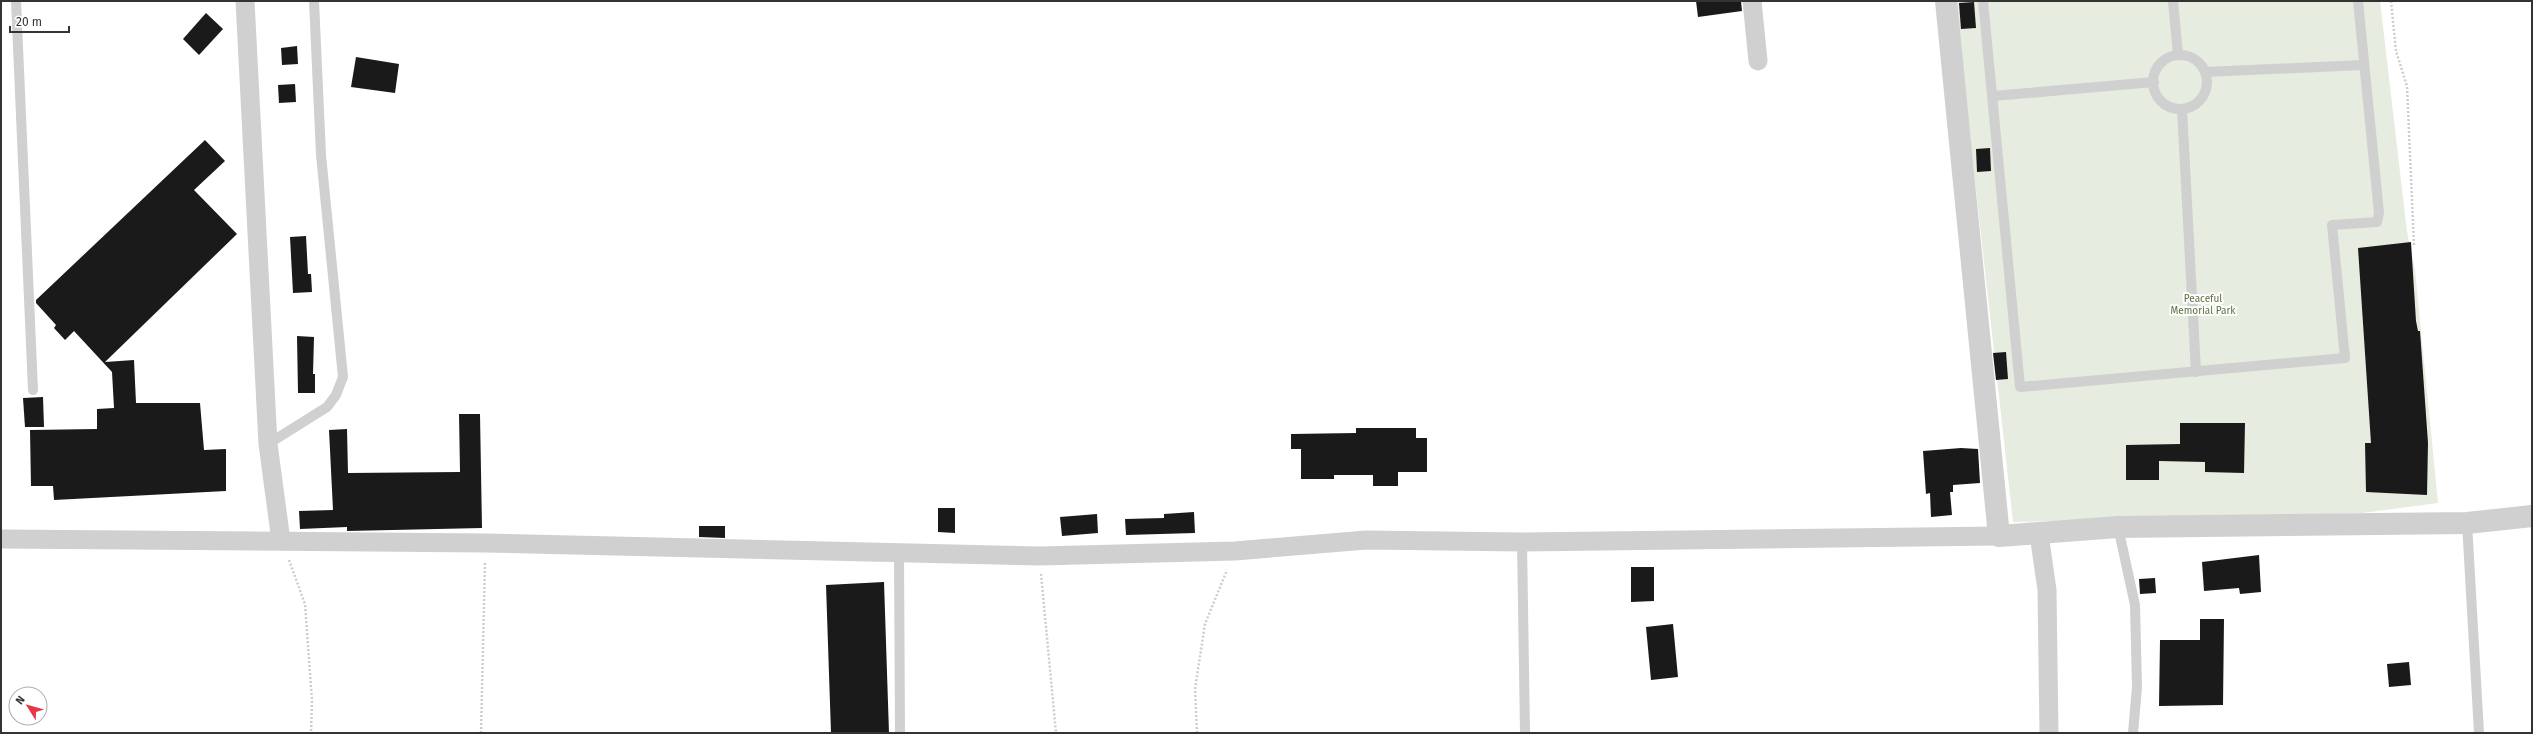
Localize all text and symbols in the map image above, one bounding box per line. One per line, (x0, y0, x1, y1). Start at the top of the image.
scale bar (10, 8, 69, 34)
text: 20 m (16, 15, 42, 29)
park label: Peaceful Memorial Park (2171, 293, 2236, 317)
north arrow (8, 686, 48, 726)
text: N (13, 693, 28, 707)

